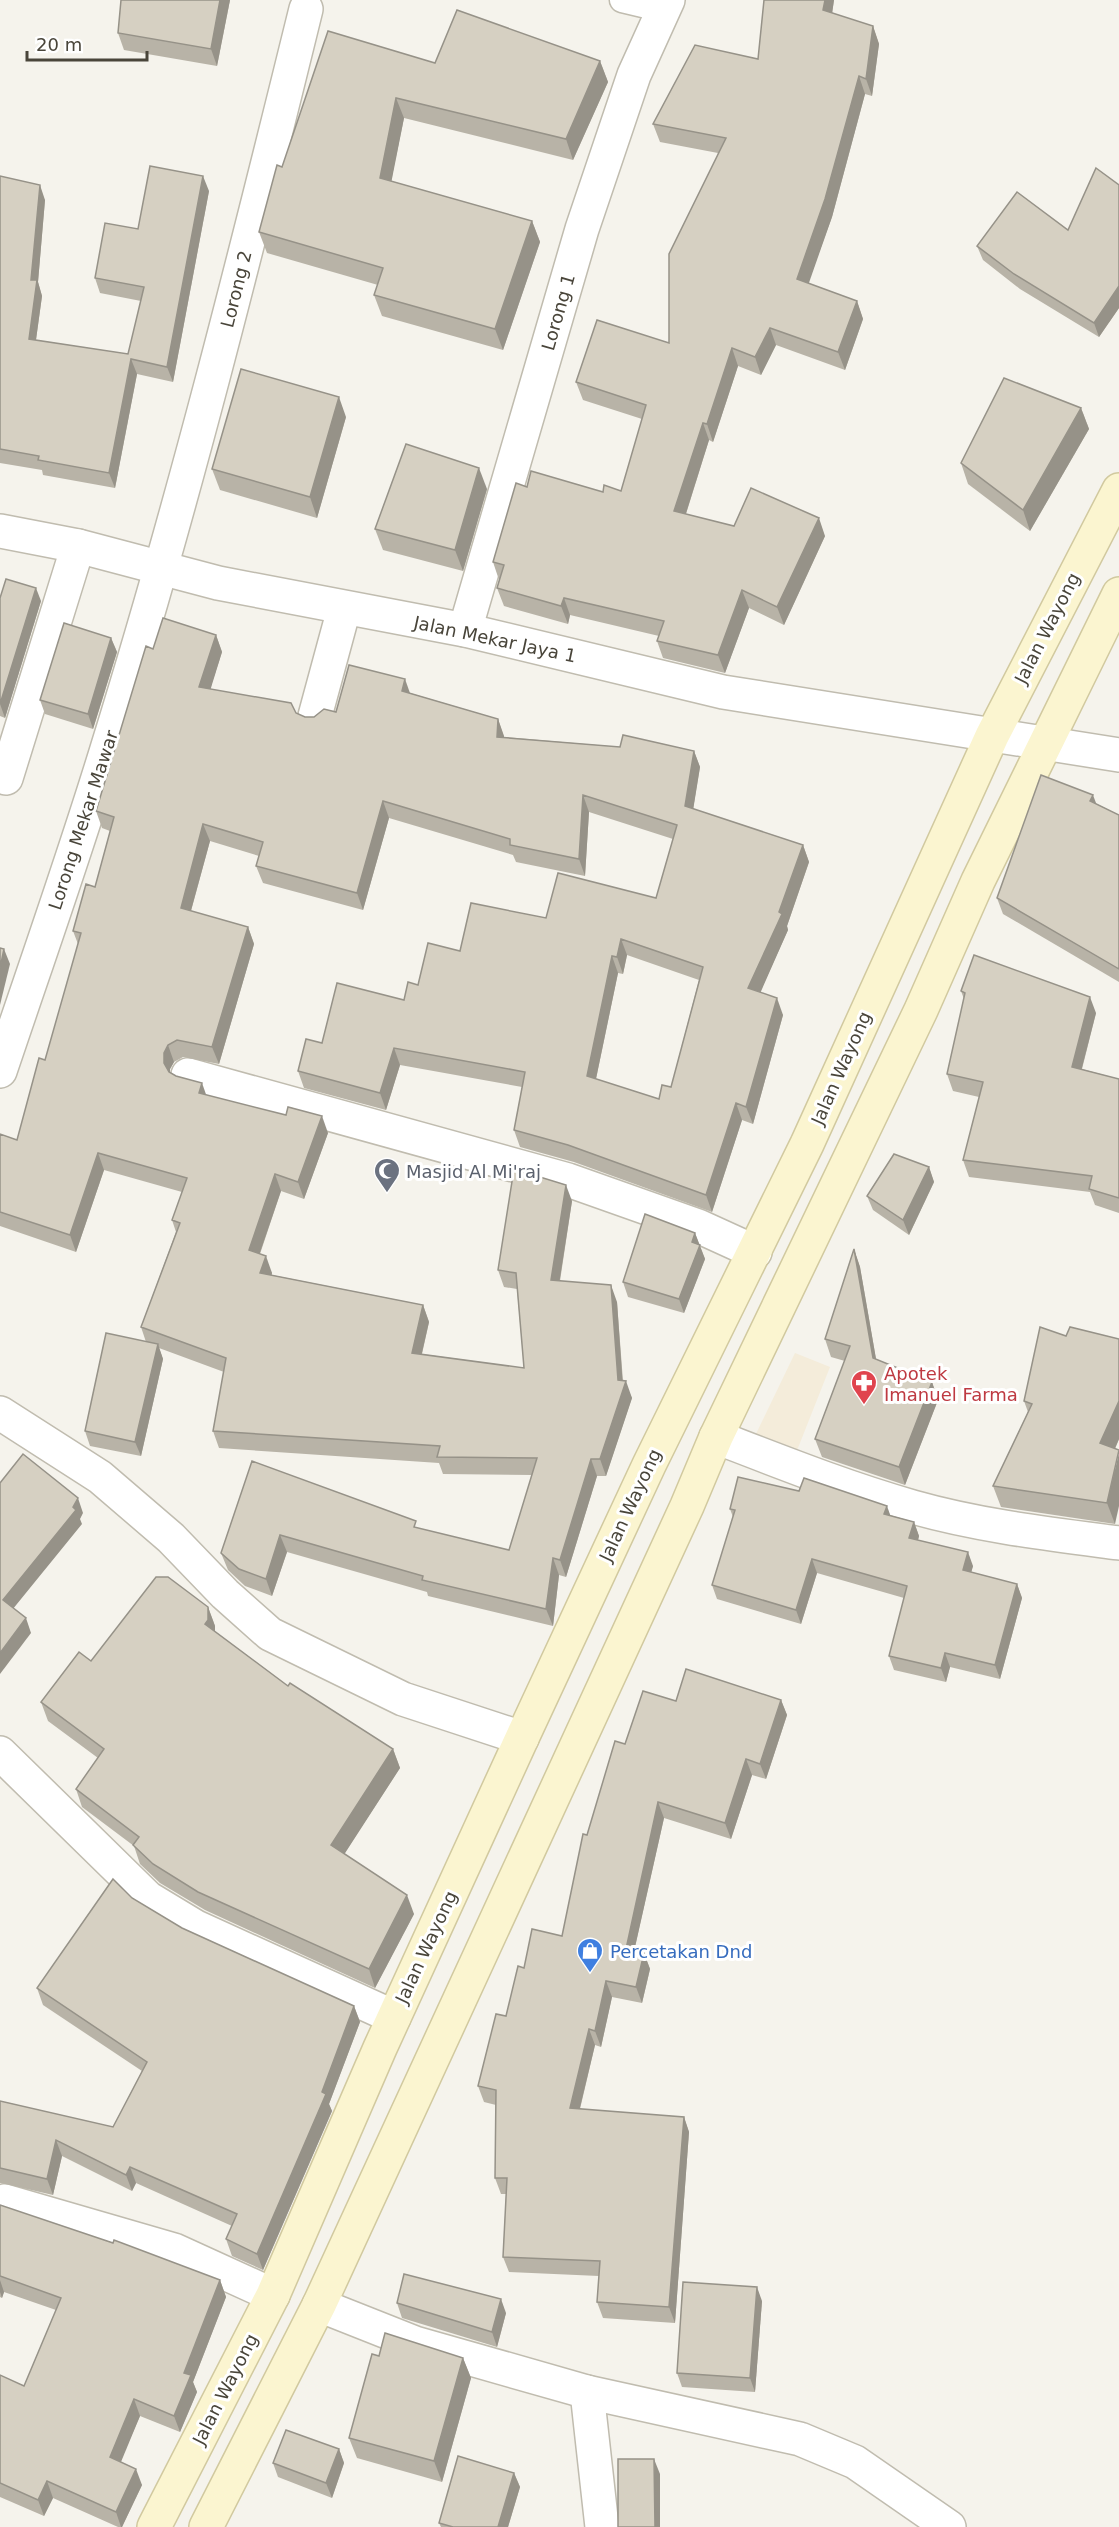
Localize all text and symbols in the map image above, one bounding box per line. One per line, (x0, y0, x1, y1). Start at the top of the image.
scale bar (27, 24, 147, 62)
text: 20 m (36, 34, 82, 55)
street label: Lorong 2 (216, 248, 256, 330)
street label: Lorong 1 (537, 271, 579, 353)
street label: Jalan Wayong (1010, 569, 1084, 688)
street label: Jalan Mekar Jaya 1 (411, 611, 578, 666)
street label: Lorong Mekar Mawar (44, 727, 122, 913)
street label: Jalan Wayong (806, 1008, 875, 1129)
mosque icon: Masjid Al Mi'raj (372, 1156, 402, 1194)
place label: Masjid Al Mi'raj (406, 1161, 541, 1182)
place label: Apotek Imanuel Farma (884, 1363, 1018, 1405)
pharmacy icon: Apotek Imanuel Farma (849, 1368, 879, 1406)
street label: Jalan Wayong (594, 1445, 665, 1565)
street label: Jalan Wayong (390, 1887, 461, 2007)
shop icon: Percetakan Dnd (575, 1936, 605, 1974)
place label: Percetakan Dnd (610, 1941, 752, 1962)
street label: Jalan Wayong (188, 2330, 262, 2449)

